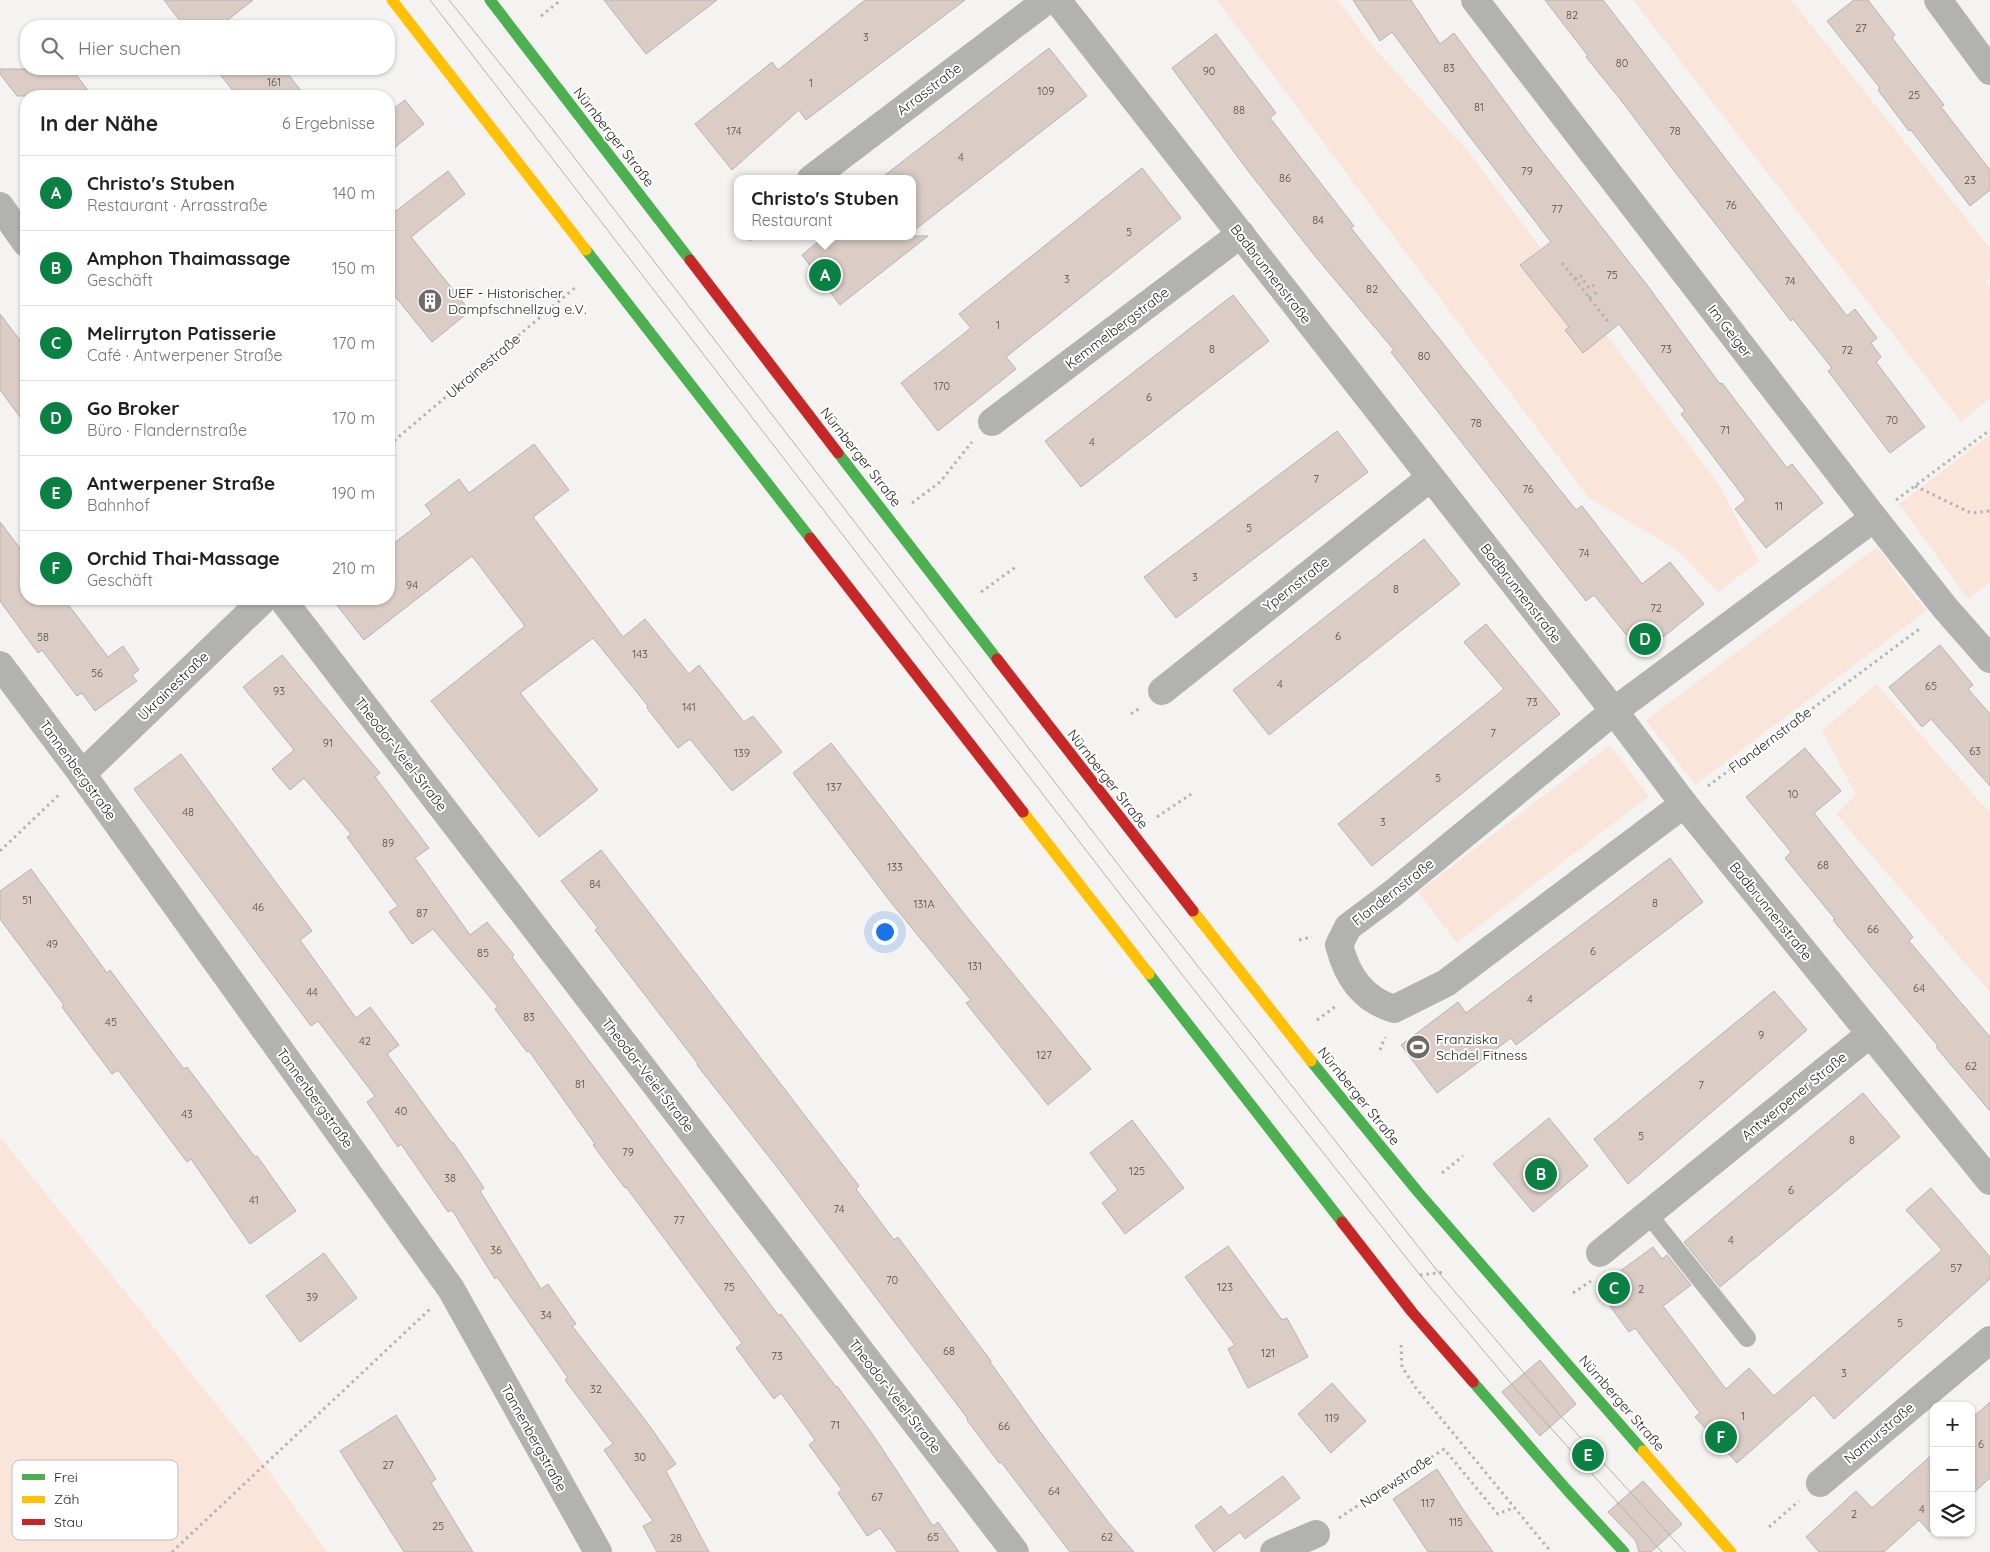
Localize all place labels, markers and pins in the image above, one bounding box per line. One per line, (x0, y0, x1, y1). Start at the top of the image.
pin: A (809, 256, 841, 294)
place label: UEF - Historischer Dampfschnellzug e.V. (448, 284, 586, 318)
building icon: UEF - Historischer Dampfschnellzug e.V. (417, 288, 443, 314)
pin: D (1629, 620, 1661, 658)
place label: Franziska Schdel Fitness (1436, 1030, 1527, 1064)
sports icon: Franziska Schdel Fitness (1405, 1034, 1431, 1060)
pin: B (1525, 1155, 1557, 1193)
pin: C (1598, 1269, 1630, 1307)
pin: F (1705, 1418, 1737, 1456)
pin: E (1572, 1436, 1604, 1474)

